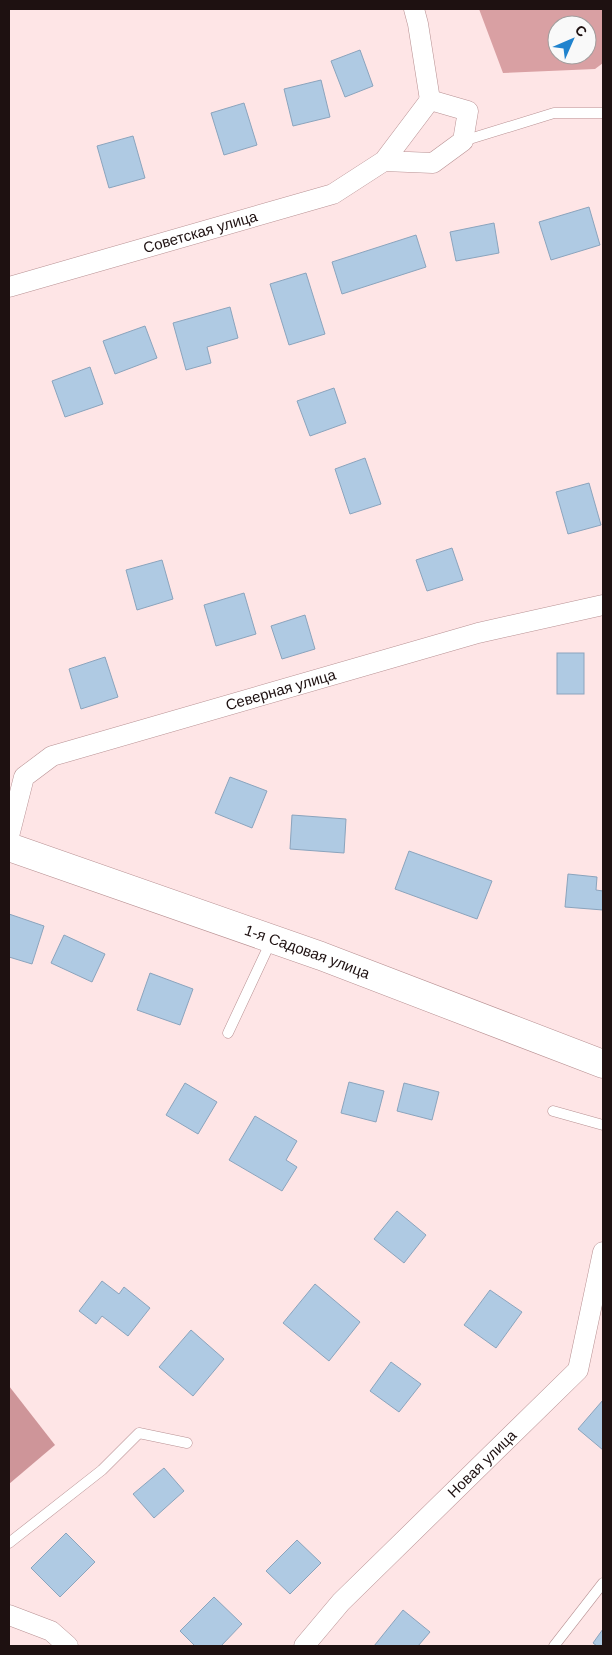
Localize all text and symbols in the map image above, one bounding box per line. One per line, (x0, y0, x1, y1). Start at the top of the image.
north arrow (547, 15, 597, 65)
text: С (572, 22, 590, 40)
street label: Советская улица (141, 207, 260, 256)
street label: Северная улица (224, 665, 338, 713)
street label: 1-я Садовая улица (242, 921, 373, 982)
street label: Новая улица (444, 1426, 520, 1501)

